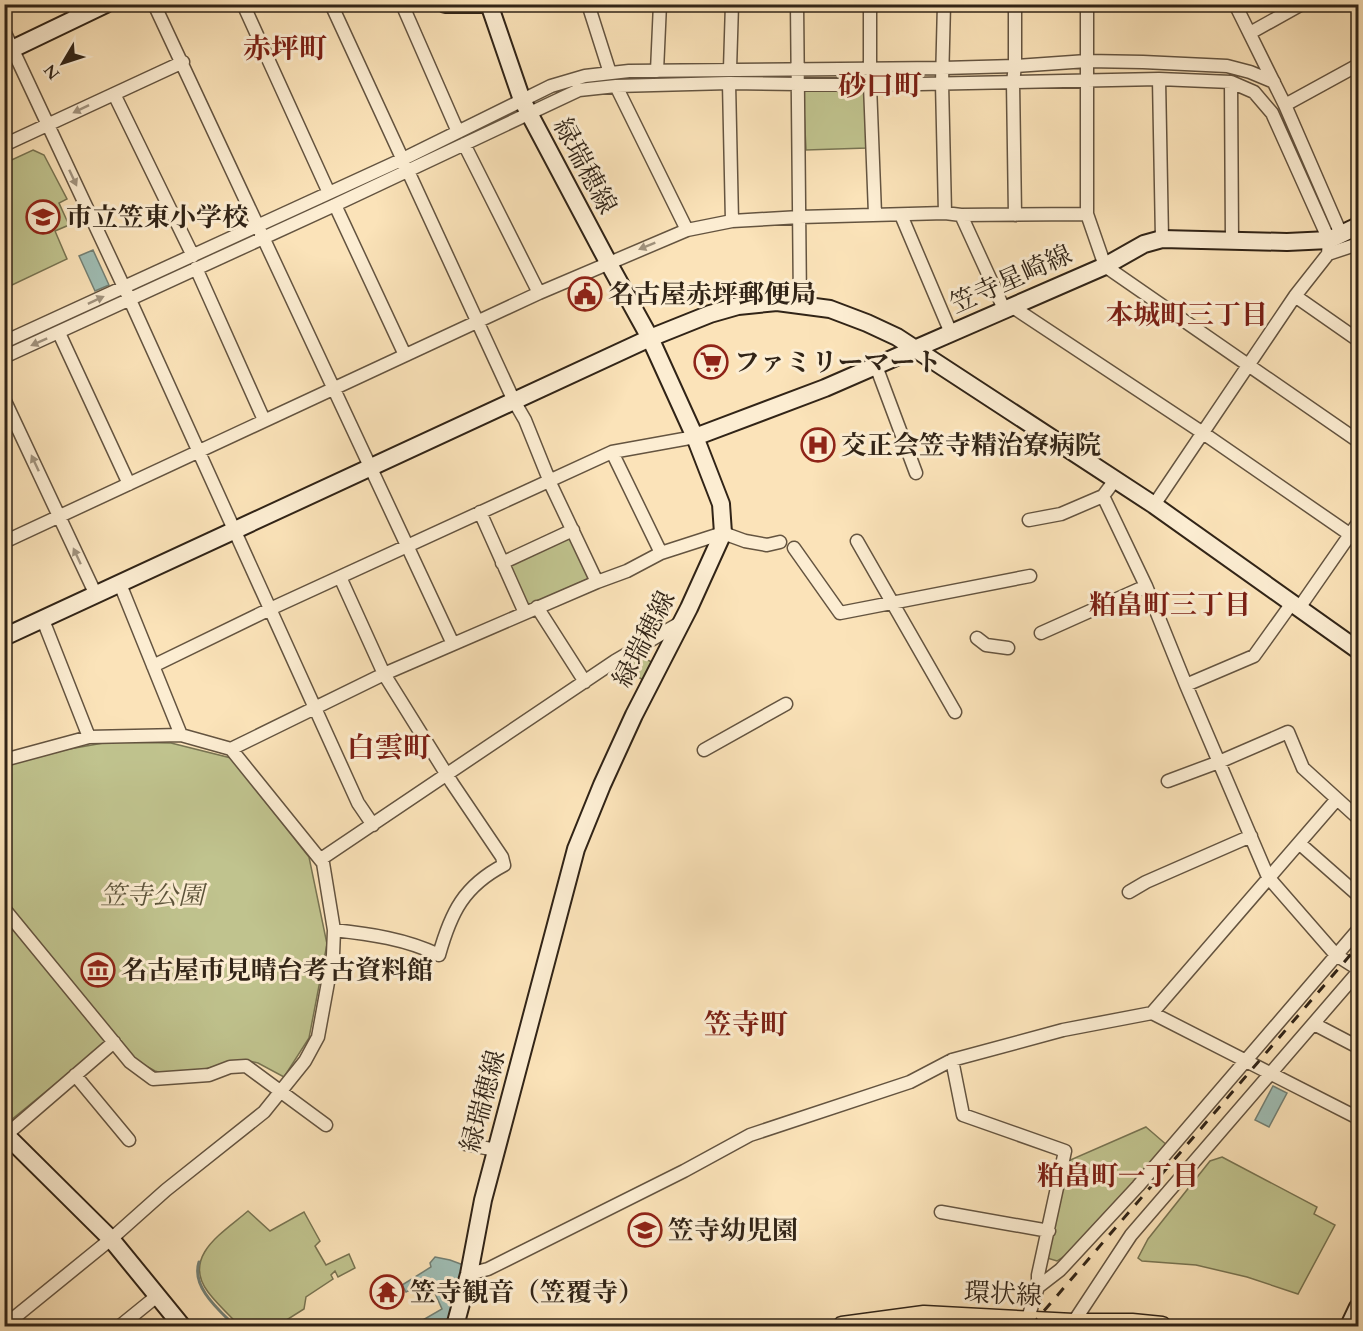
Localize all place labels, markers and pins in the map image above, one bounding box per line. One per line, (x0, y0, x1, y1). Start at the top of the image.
school or university icon: 市立笠東小学校 (25, 199, 61, 235)
place label: 市立笠東小学校 (66, 200, 248, 235)
public building icon: 名古屋赤坪郵便局 (567, 276, 603, 312)
place label: 名古屋赤坪郵便局 (608, 277, 816, 312)
supermarket icon: ファミリーマート (693, 344, 729, 380)
place label: ファミリーマート (734, 345, 941, 380)
hospital icon: 交正会笠寺精治寮病院 (800, 427, 836, 463)
place label: 交正会笠寺精治寮病院 (841, 428, 1101, 463)
museum icon: 名古屋市見晴台考古資料館 (80, 952, 116, 988)
place label: 名古屋市見晴台考古資料館 (121, 953, 433, 988)
school or university icon: 笠寺幼児園 (627, 1212, 663, 1248)
place label: 笠寺幼児園 (668, 1213, 798, 1248)
temple icon: 笠寺観音（笠覆寺） (369, 1274, 405, 1310)
place label: 笠寺観音（笠覆寺） (410, 1275, 644, 1310)

